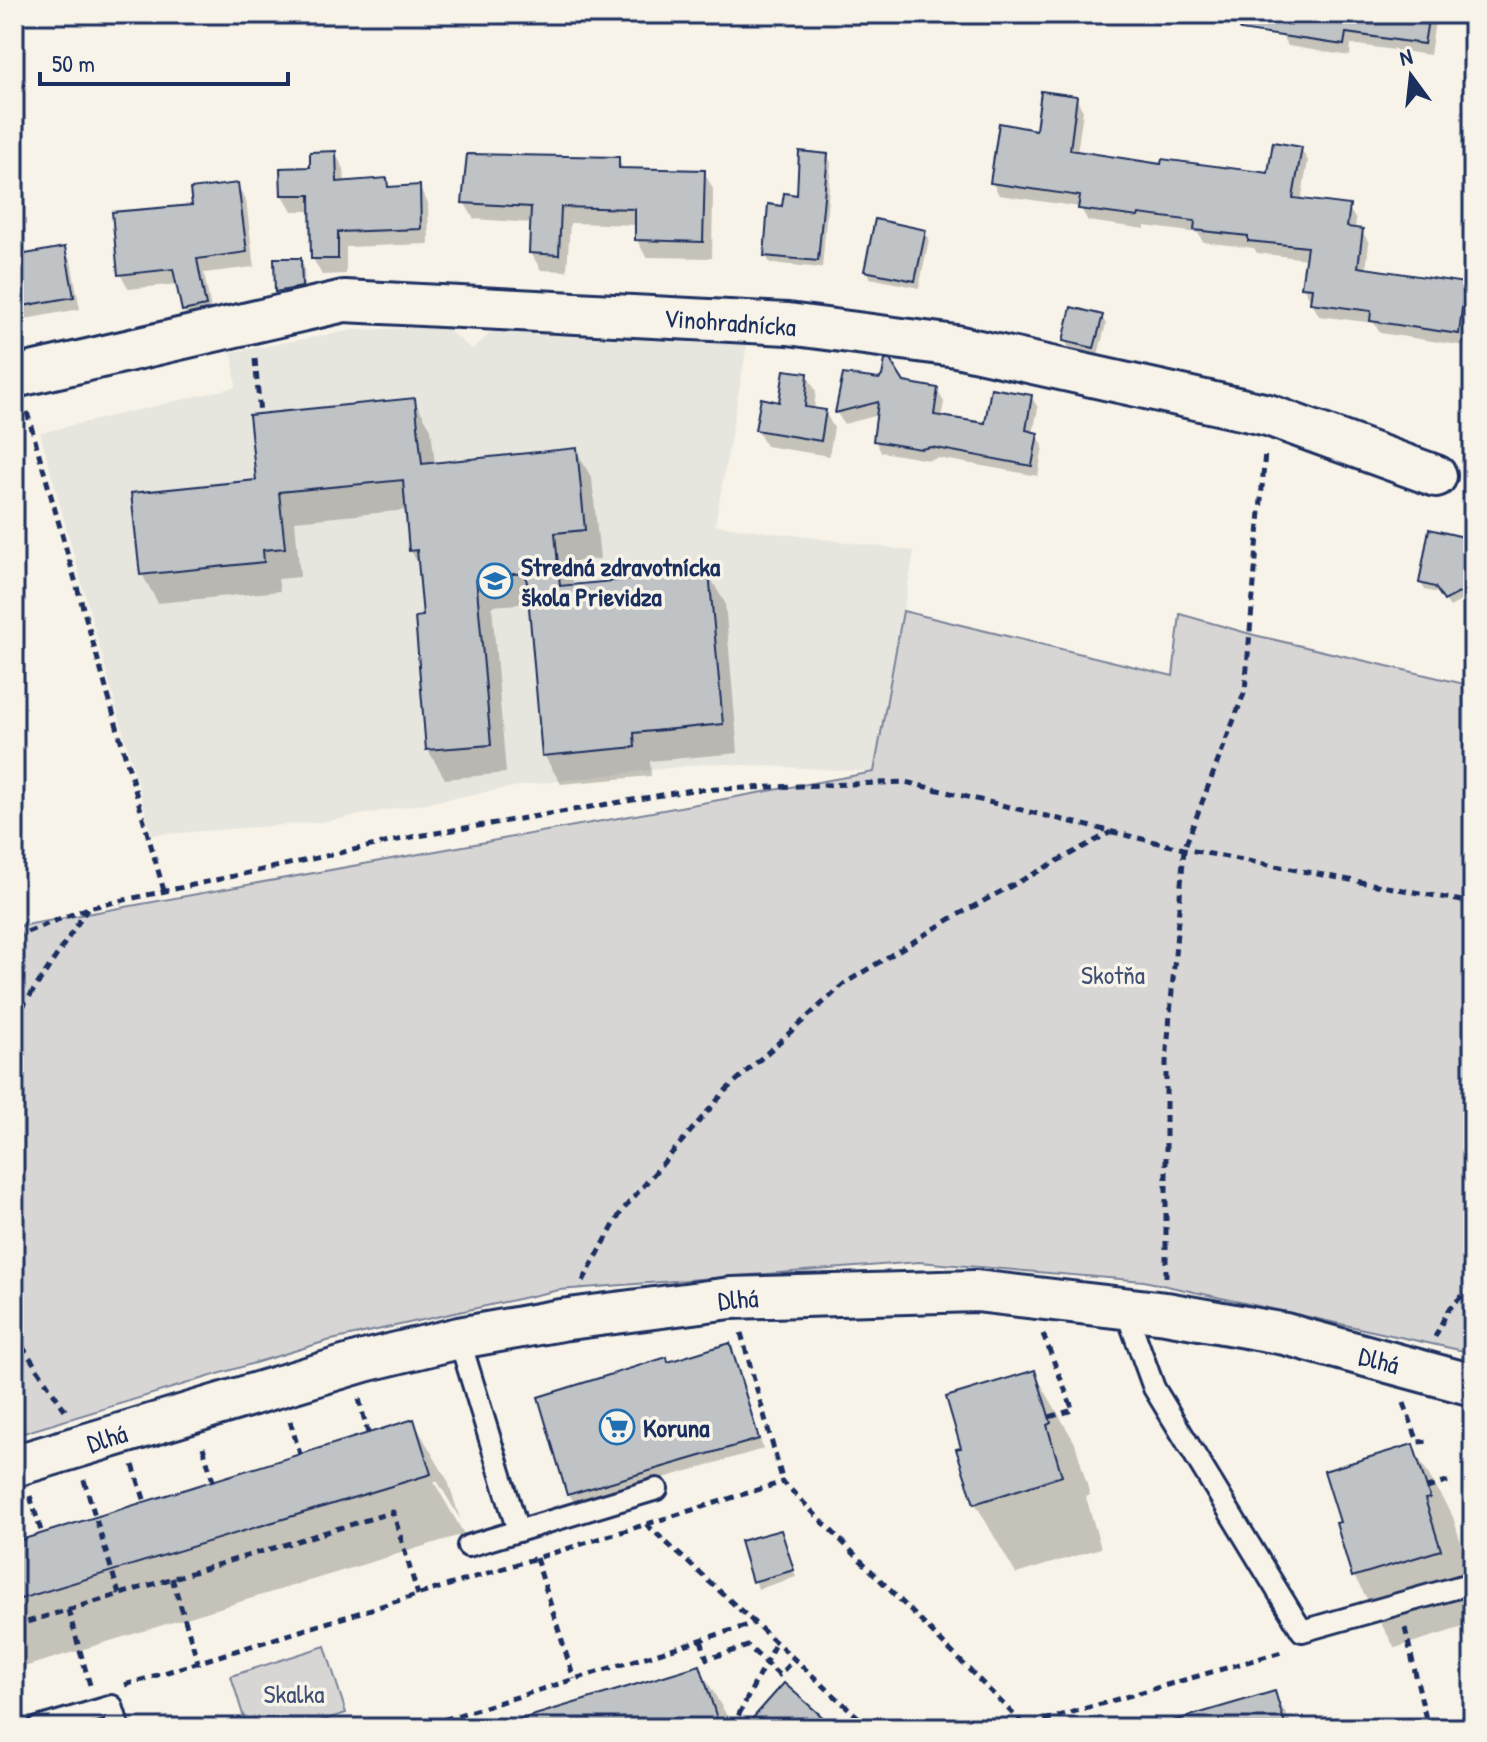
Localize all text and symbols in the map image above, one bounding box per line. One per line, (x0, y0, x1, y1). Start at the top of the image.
scale bar (40, 36, 288, 86)
north arrow (1371, 36, 1451, 116)
text: N (1396, 41, 1416, 73)
text: 50 m (52, 47, 95, 79)
street label: Vinohradnícka (663, 300, 797, 344)
place label: Stredná zdravotnícka škola Prievidza (521, 549, 721, 614)
school or university icon: Stredná zdravotnícka škola Prievidza (476, 562, 514, 600)
park label: Skotňa (1081, 957, 1145, 992)
street label: Dlhá (717, 1280, 759, 1318)
street label: Dlhá (1355, 1338, 1403, 1382)
supermarket icon: Koruna (598, 1408, 636, 1446)
place label: Koruna (643, 1410, 710, 1445)
street label: Dlhá (83, 1415, 131, 1461)
park label: Skalka (264, 1676, 324, 1711)

